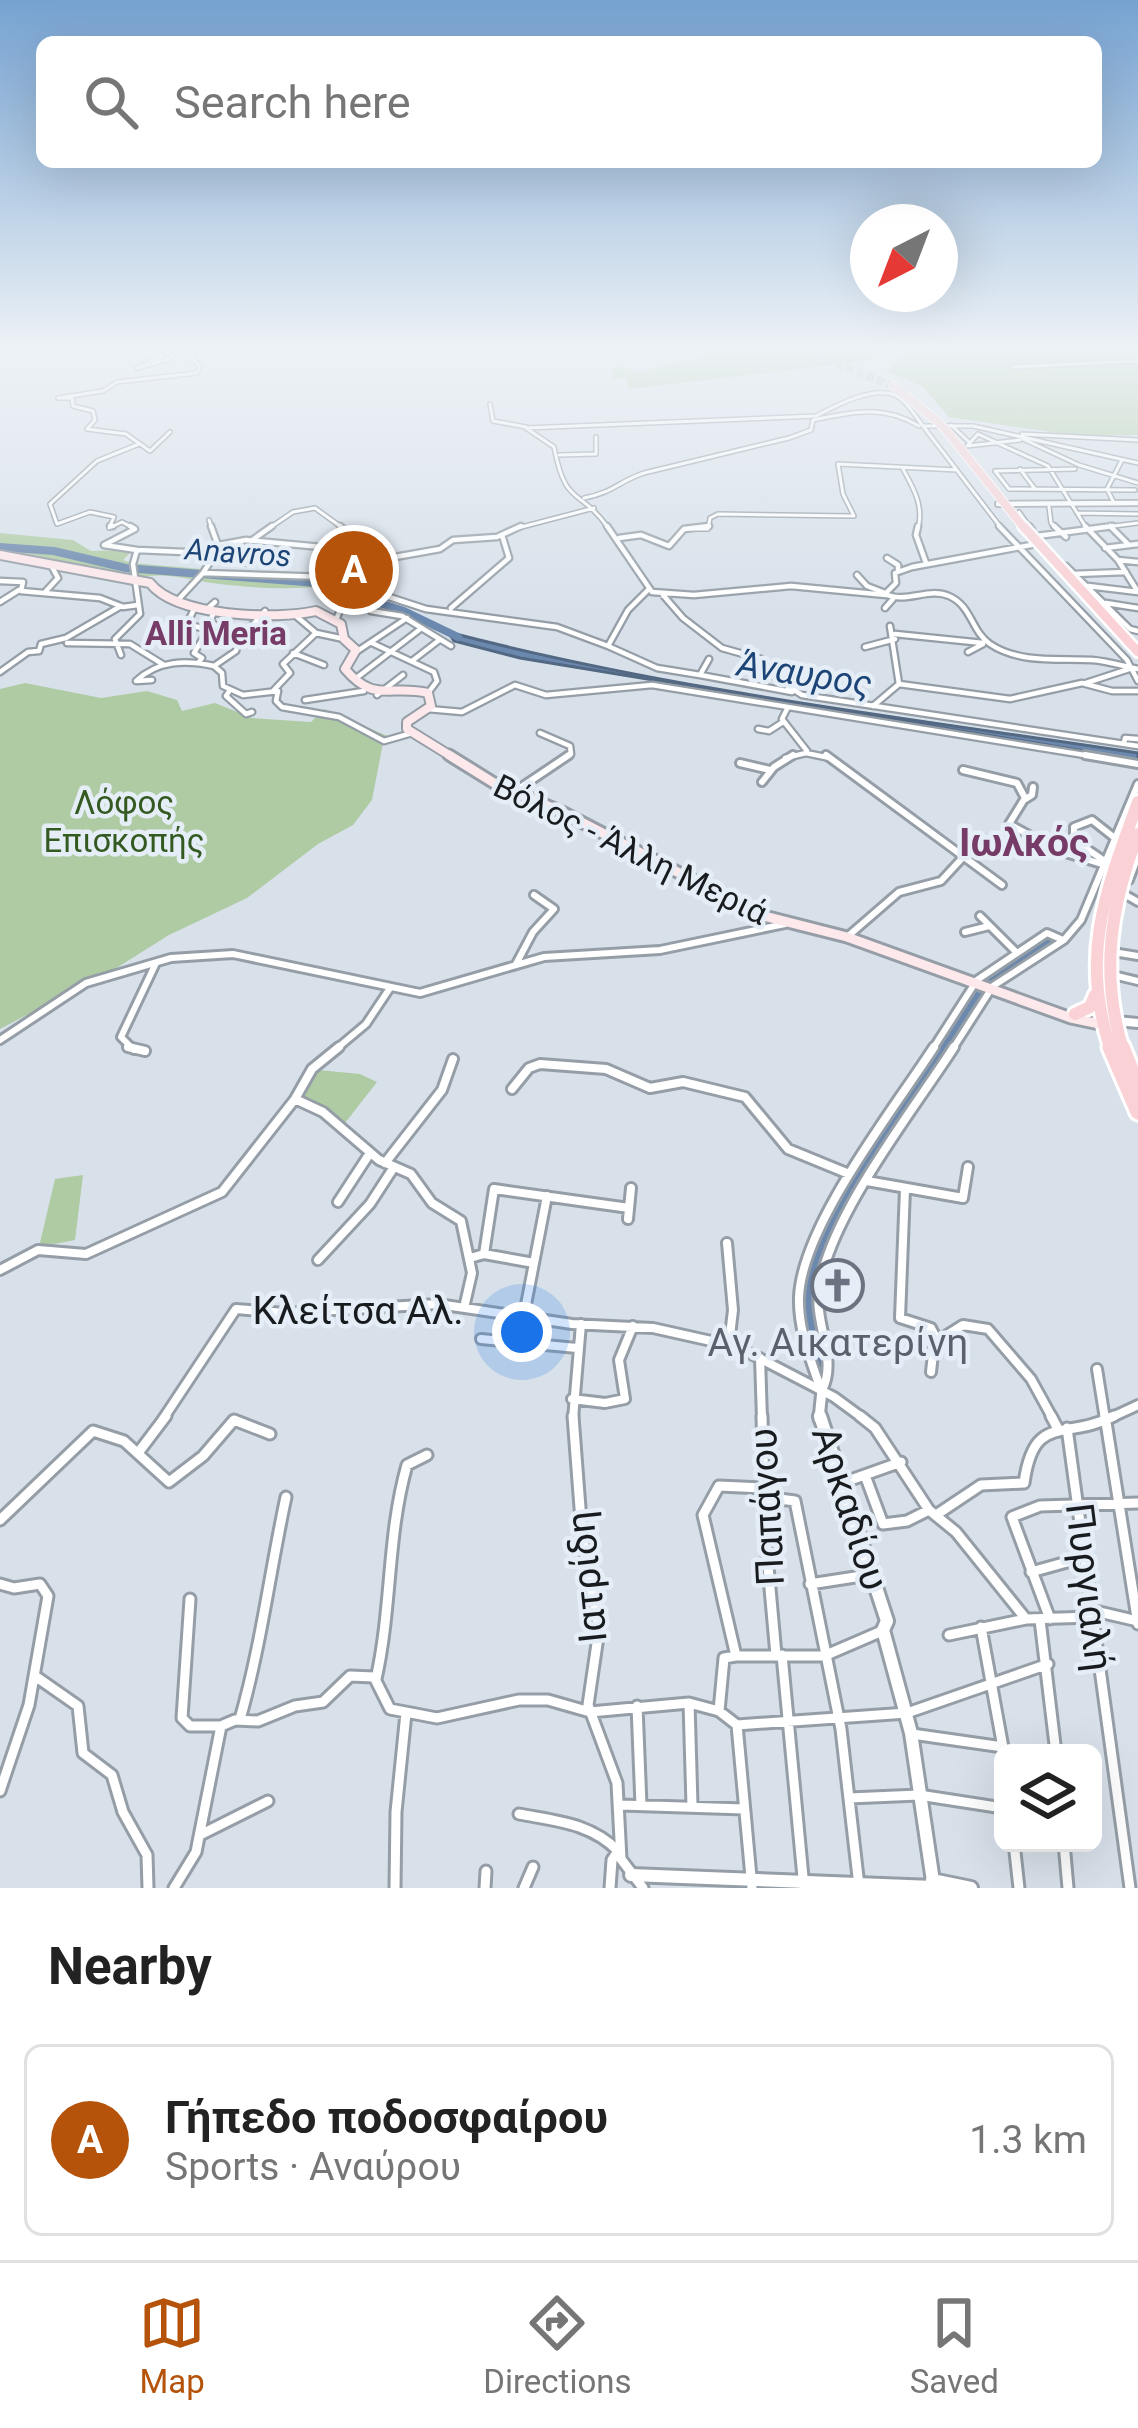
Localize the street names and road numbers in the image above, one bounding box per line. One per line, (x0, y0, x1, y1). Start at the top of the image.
street label: Βόλος - Άλλη Μεριά (488, 766, 774, 933)
street label: Κλείτσα Αλ. (252, 1288, 464, 1334)
street label: Αρκαδίου (802, 1421, 898, 1596)
street label: Παπάγου (740, 1427, 794, 1587)
street label: Πυργιαλή (1056, 1500, 1122, 1674)
street label: Ιατρίδη (557, 1509, 617, 1645)

